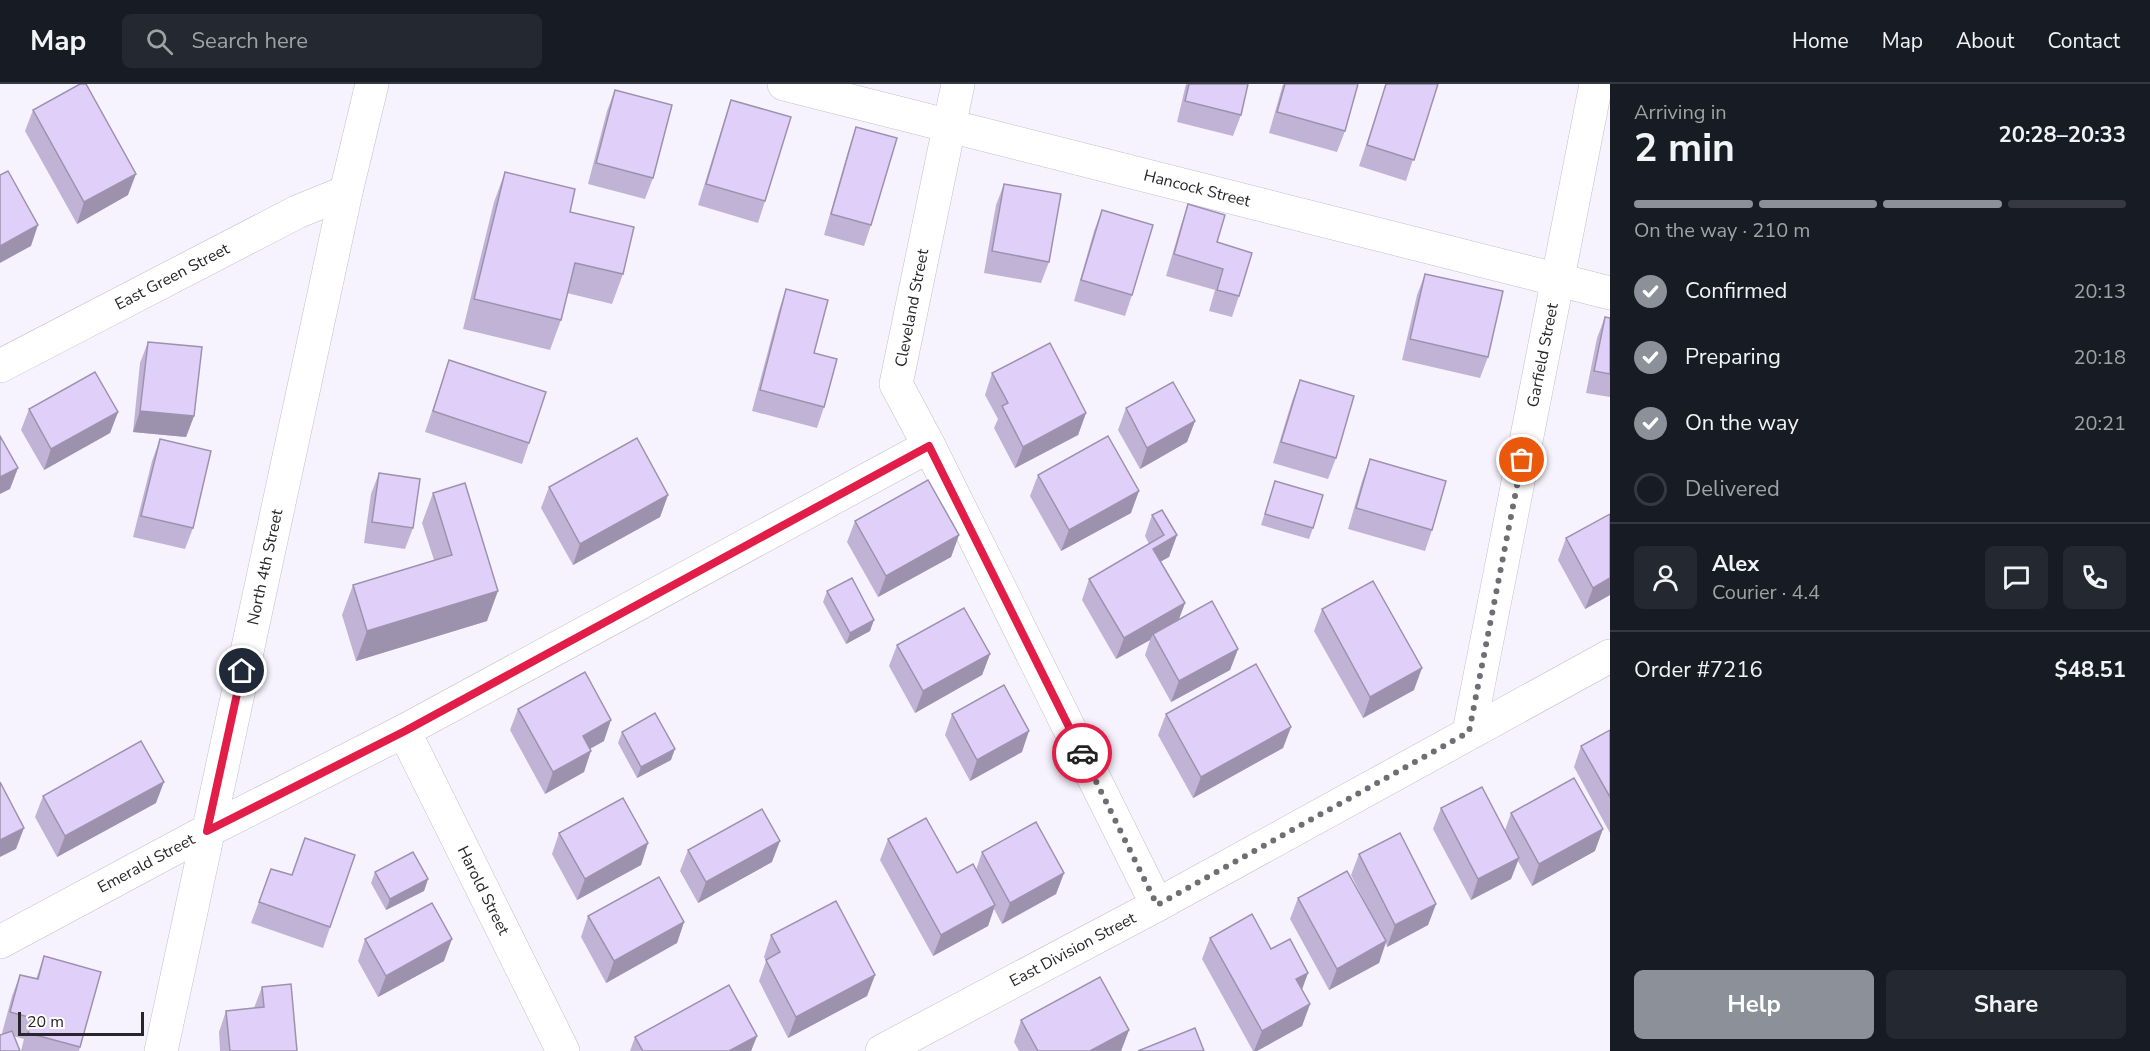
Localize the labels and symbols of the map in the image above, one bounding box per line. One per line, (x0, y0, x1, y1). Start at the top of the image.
street label: Hancock Street (1141, 164, 1253, 213)
street label: East Green Street (111, 238, 234, 316)
street label: Cleveland Street (890, 247, 934, 369)
street label: Garfield Street (1522, 301, 1564, 409)
pin (1496, 434, 1547, 485)
street label: North 4th Street (242, 507, 288, 627)
pin (216, 645, 267, 696)
courier (1052, 723, 1112, 783)
street label: Emerald Street (94, 828, 199, 899)
street label: Harold Street (452, 842, 515, 939)
street label: East Division Street (1006, 907, 1140, 992)
scale bar (18, 1009, 144, 1036)

